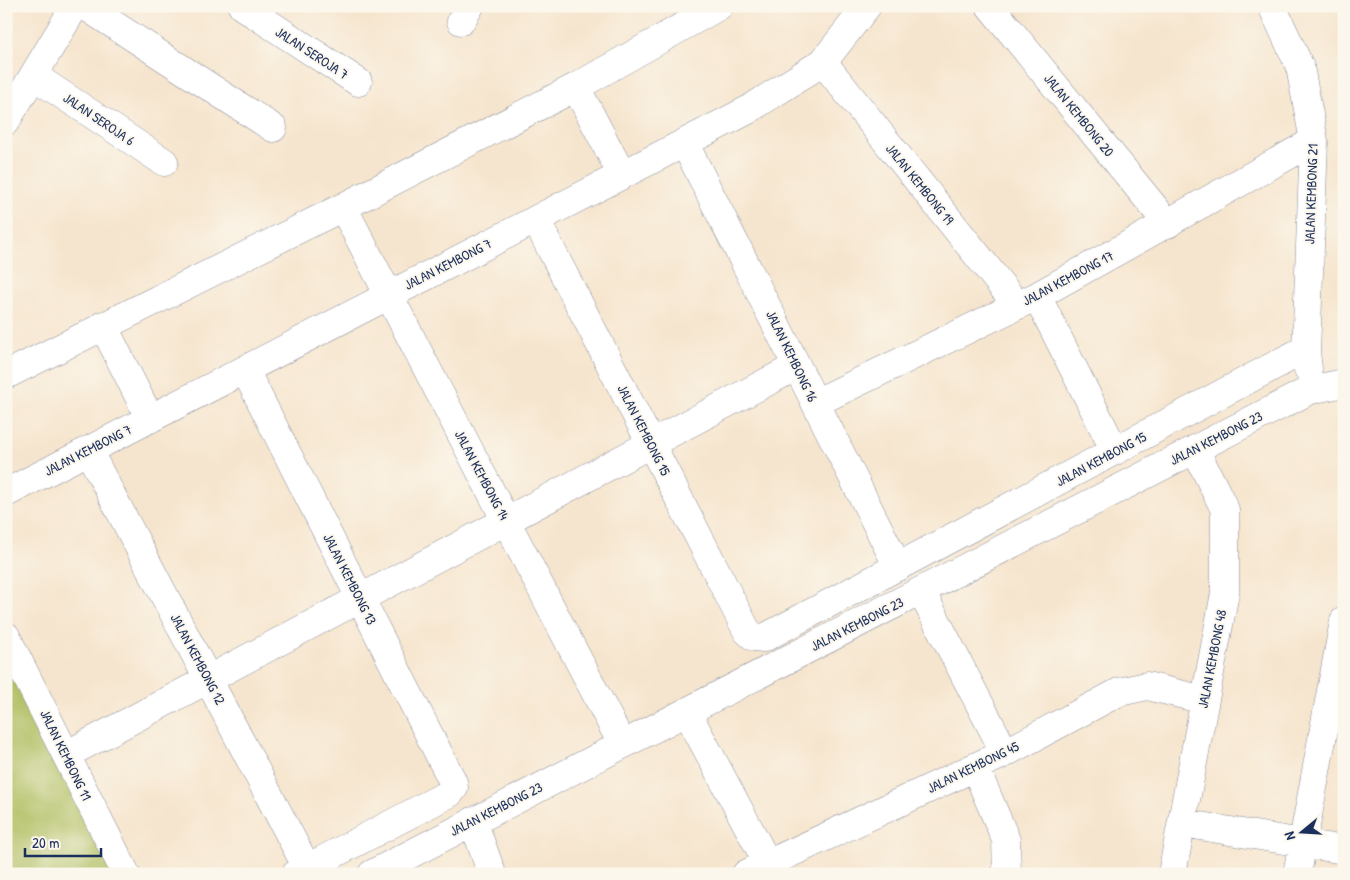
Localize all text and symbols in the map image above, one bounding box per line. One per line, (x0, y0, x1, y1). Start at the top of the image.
street label: JALAN SEROJA 7 (272, 22, 353, 83)
street label: JALAN KEMBONG 20 (1040, 69, 1119, 160)
street label: JALAN SEROJA 6 (60, 88, 139, 150)
street label: JALAN KEMBONG 19 (882, 139, 959, 228)
street label: JALAN KEMBONG 21 (1299, 143, 1322, 245)
street label: JALAN KEMBONG 7 (401, 233, 495, 294)
street label: JALAN KEMBONG 17 (1019, 245, 1117, 310)
street label: JALAN KEMBONG 16 (762, 307, 823, 405)
street label: JALAN KEMBONG 15 (613, 381, 676, 479)
street label: JALAN KEMBONG 23 (1166, 406, 1265, 469)
street label: JALAN KEMBONG 7 (41, 419, 135, 480)
street label: JALAN KEMBONG 14 (451, 427, 514, 523)
street label: JALAN KEMBONG 15 (1052, 427, 1149, 490)
street label: JALAN KEMBONG 13 (319, 530, 382, 628)
street label: JALAN KEMBONG 23 (807, 592, 906, 655)
street label: JALAN KEMBONG 48 (1193, 608, 1230, 710)
street label: JALAN KEMBONG 12 (166, 610, 231, 708)
street label: JALAN KEMBONG 11 (36, 706, 97, 803)
street label: JALAN KEMBONG 45 (924, 736, 1022, 797)
street label: JALAN KEMBONG 23 (446, 777, 545, 840)
north arrow (1278, 808, 1328, 858)
scale bar (25, 825, 101, 857)
text: N (1279, 829, 1299, 843)
text: 20 m (32, 832, 59, 853)

